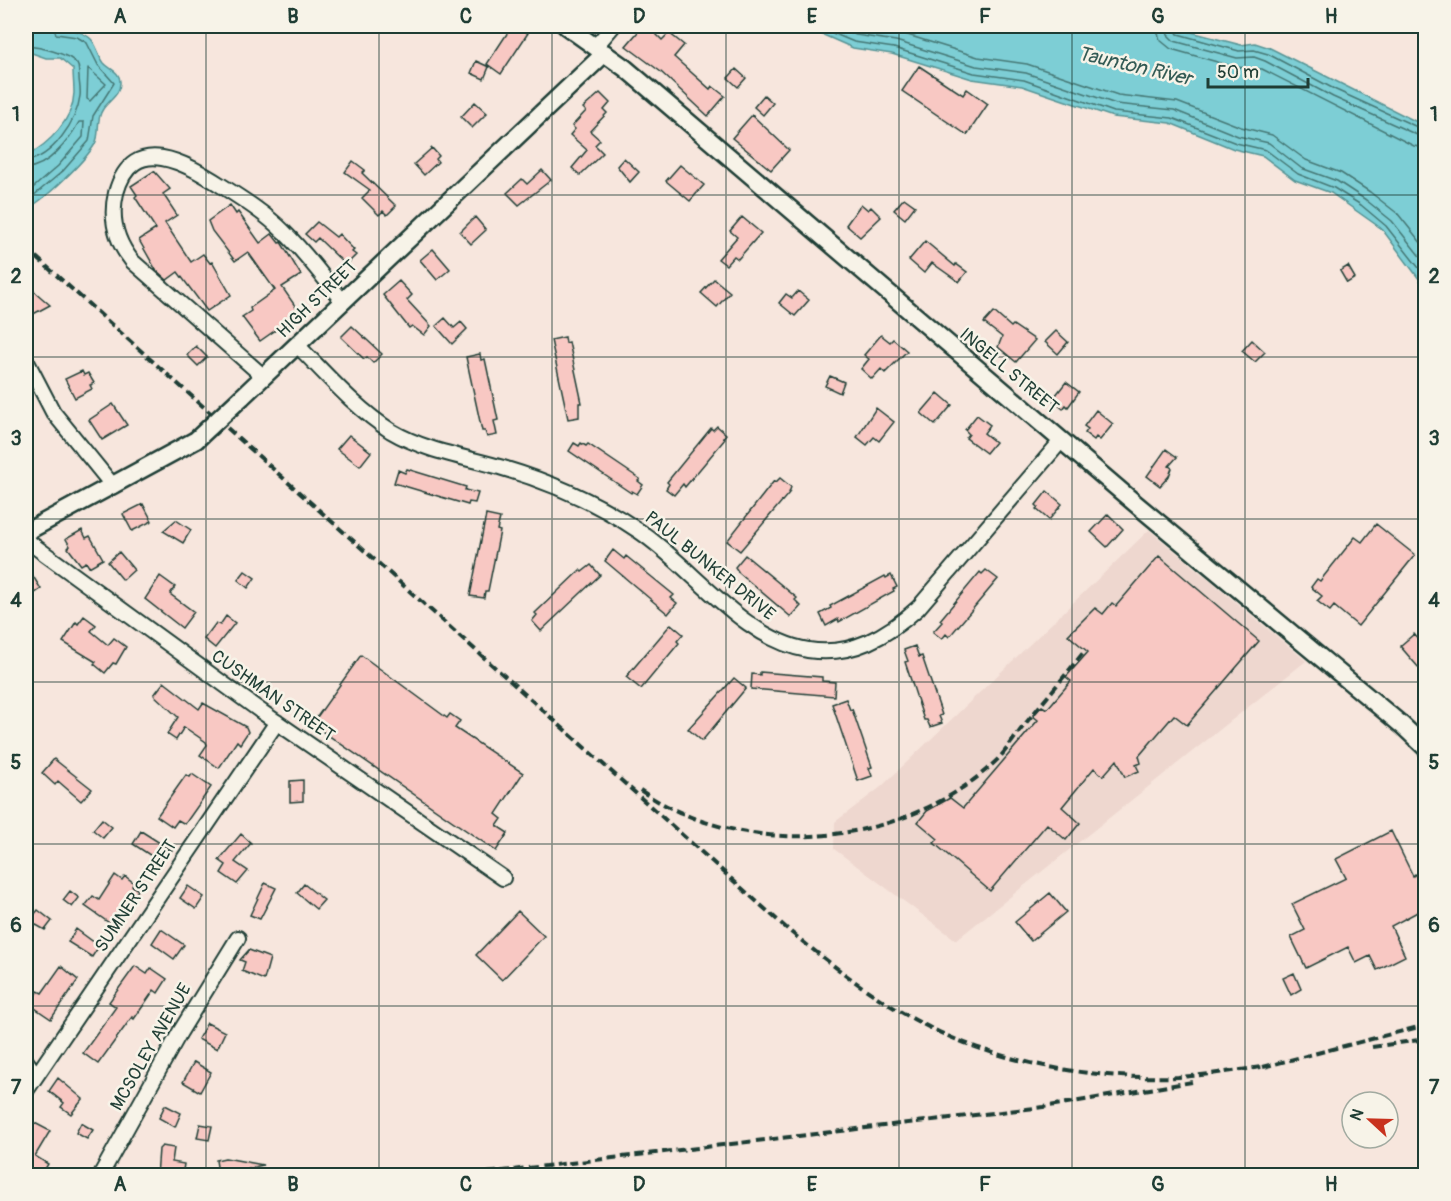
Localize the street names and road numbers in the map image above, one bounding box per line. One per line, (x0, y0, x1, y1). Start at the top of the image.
street label: HIGH STREET (272, 255, 362, 343)
street label: INGELL STREET (955, 323, 1063, 419)
street label: PAUL BUNKER DRIVE (640, 506, 780, 626)
street label: CUSHMAN STREET (207, 645, 339, 747)
street label: SUMNER STREET (90, 835, 182, 957)
street label: MCSOLEY AVENUE (105, 979, 197, 1115)

